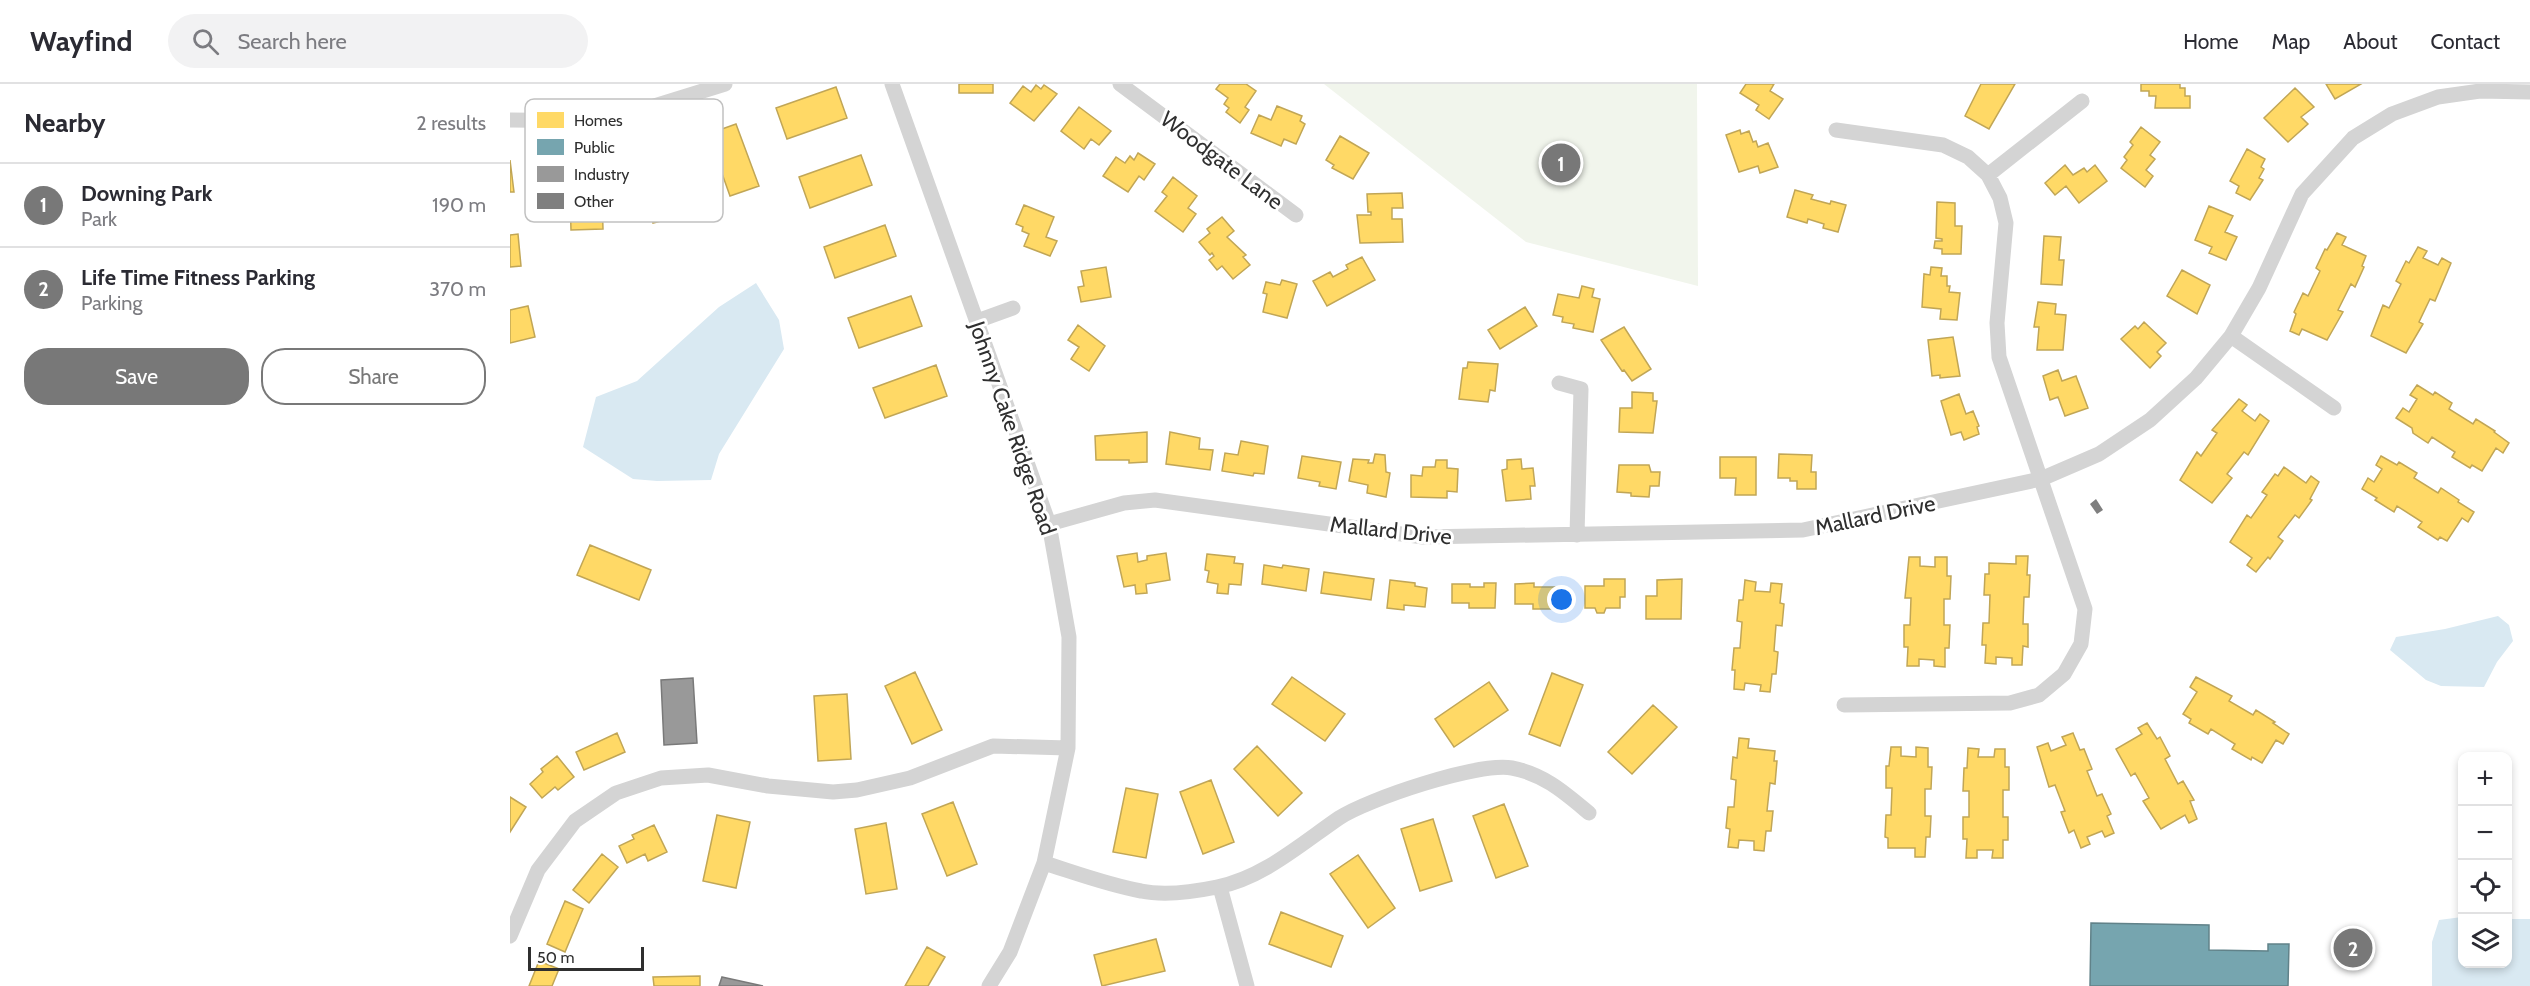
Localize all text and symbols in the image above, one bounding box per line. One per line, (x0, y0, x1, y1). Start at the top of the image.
search box (168, 14, 588, 68)
text: Wayfind (30, 24, 132, 58)
icon: search (189, 25, 222, 58)
text: Search here (237, 28, 347, 55)
text: Home (2183, 29, 2239, 54)
text: Map (2272, 29, 2310, 54)
text: About (2343, 29, 2397, 54)
text: Contact (2430, 29, 2500, 54)
legend (525, 99, 723, 222)
street label: Woodgate Lane (1155, 106, 1288, 215)
text: Nearby (24, 107, 105, 139)
text: 2 results (416, 111, 486, 135)
text: Homes (574, 111, 623, 130)
text: Public (574, 138, 615, 157)
pin: 1 (1542, 140, 1580, 185)
text: Industry (574, 165, 629, 184)
text: Downing Park (81, 180, 212, 207)
text: Other (574, 192, 615, 211)
text: 1 (40, 193, 47, 217)
text: 190 m (432, 193, 486, 217)
text: Park (81, 207, 117, 231)
text: Life Time Fitness Parking (81, 264, 315, 291)
text: 2 (38, 277, 49, 301)
text: 370 m (429, 277, 486, 301)
text: Parking (81, 291, 142, 315)
street label: Johnny Cake Ridge Road (963, 317, 1062, 539)
button: Save (24, 348, 249, 405)
button: Share (261, 348, 486, 405)
street label: Mallard Drive (1812, 490, 1938, 541)
street label: Mallard Drive (1329, 511, 1453, 550)
your location (1547, 585, 1576, 614)
map controls (2458, 752, 2512, 968)
button: + (2458, 752, 2512, 806)
button: − (2458, 806, 2512, 860)
button: locate (2458, 860, 2512, 914)
button: layers (2458, 914, 2512, 968)
pin: 2 (2334, 926, 2372, 970)
scale bar (528, 944, 644, 972)
text: 50 m (537, 948, 574, 967)

